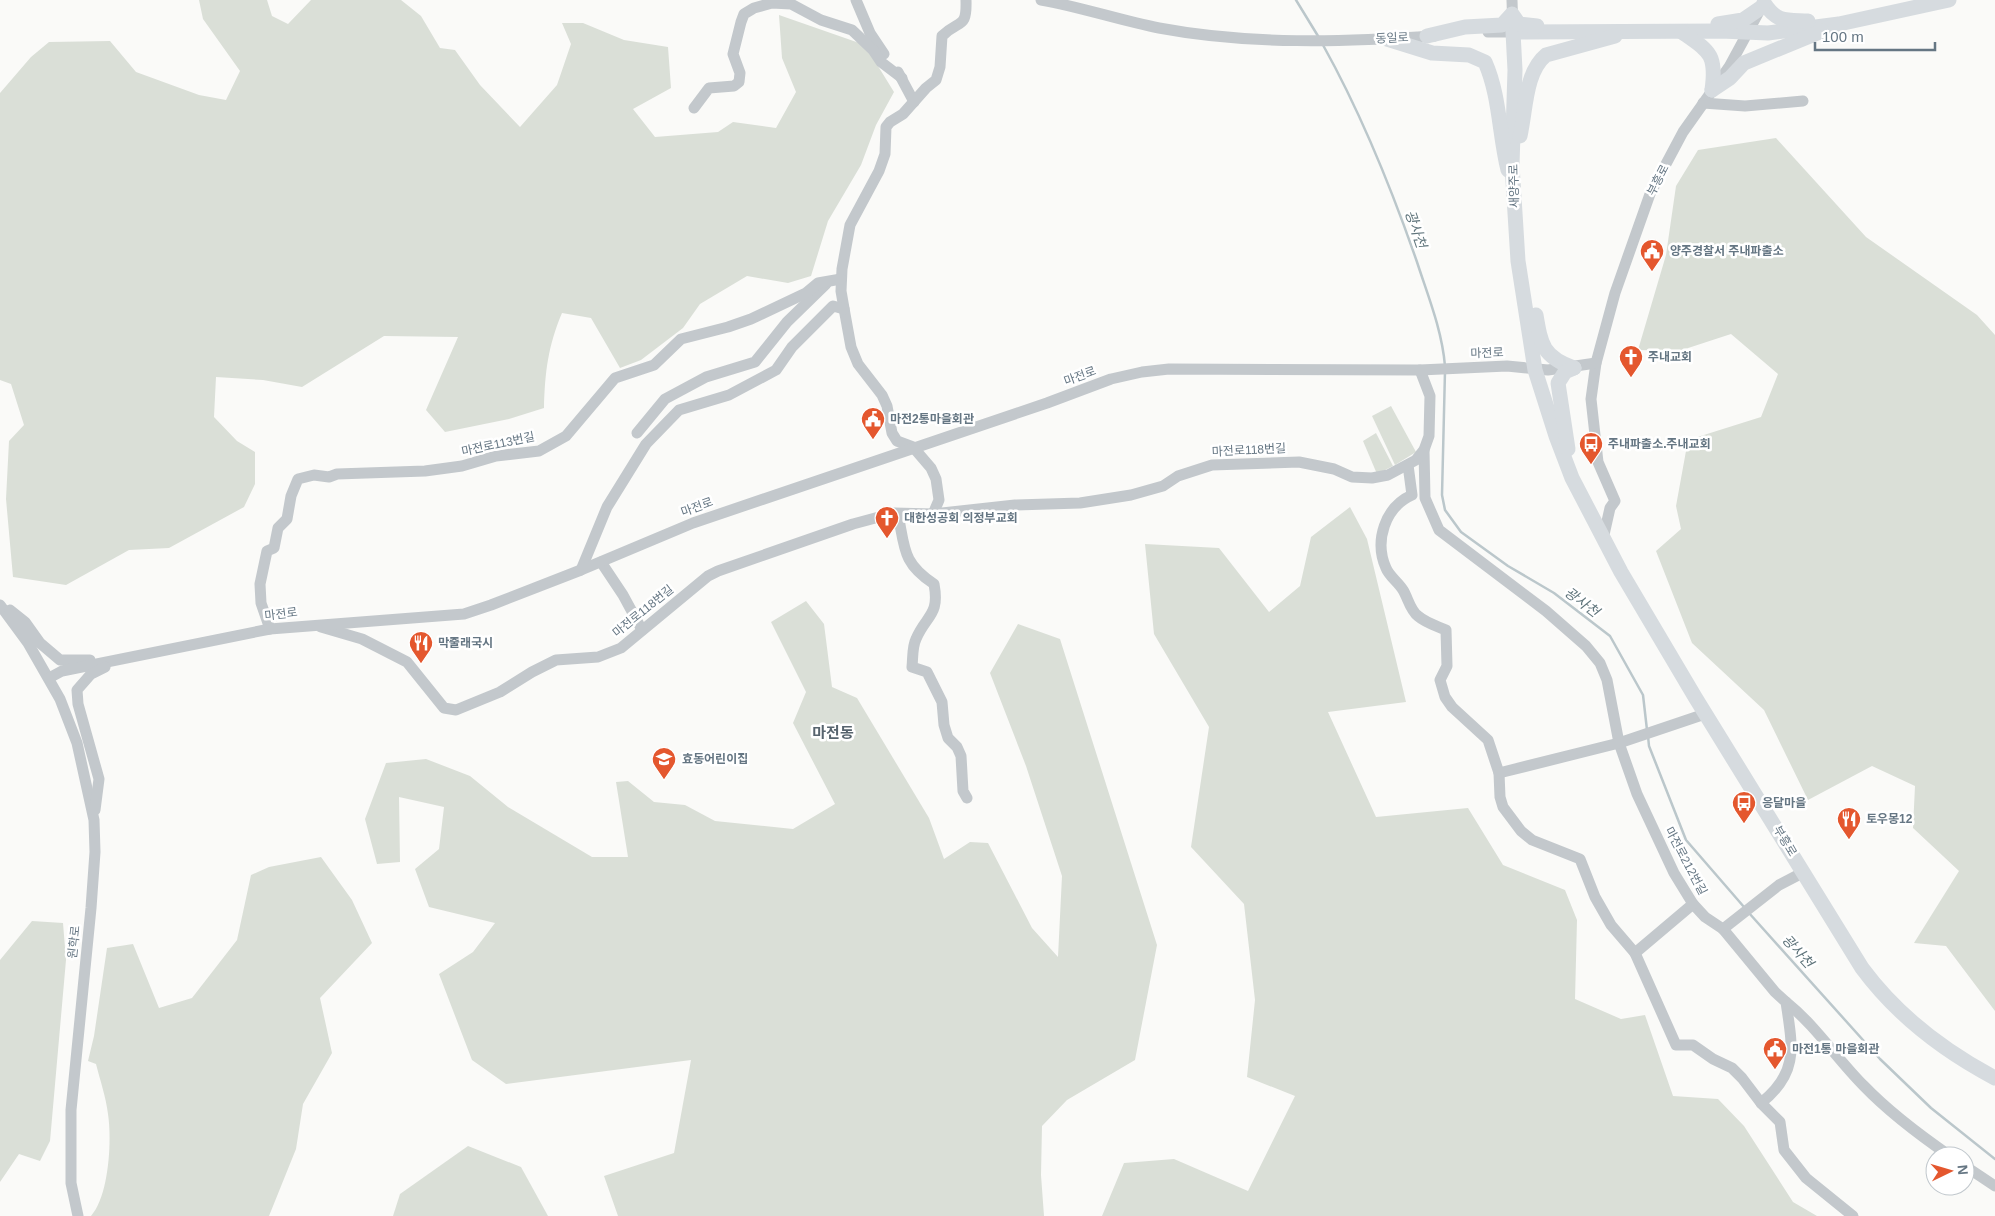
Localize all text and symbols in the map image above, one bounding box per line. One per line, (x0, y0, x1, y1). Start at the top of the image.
scale bar (1815, 20, 1935, 52)
text: 100 m (1822, 28, 1864, 45)
street label: 동일로 (1375, 30, 1409, 46)
street label: 부흥로 (1644, 162, 1672, 198)
street label: 새양주로 (1507, 164, 1521, 208)
water label: 광사천 (1402, 208, 1430, 251)
public building icon: 양주경찰서 주내파출소 (1639, 238, 1665, 272)
place label: 양주경찰서 주내파출소 (1670, 244, 1784, 258)
church icon: 주내교회 (1618, 344, 1644, 378)
street label: 마전로 (1470, 345, 1504, 361)
place label: 주내교회 (1648, 350, 1692, 364)
street label: 마전로 (1062, 364, 1098, 388)
public building icon: 마전2통마을회관 (860, 406, 886, 440)
place label: 마전2통마을회관 (890, 412, 974, 426)
street label: 마전로113번길 (460, 429, 536, 459)
bus stop icon: 주내파출소.주내교회 (1578, 431, 1604, 465)
place label: 주내파출소.주내교회 (1608, 437, 1711, 451)
street label: 마전로118번길 (1212, 441, 1286, 459)
street label: 마전로 (679, 495, 715, 519)
church icon: 대한성공회 의정부교회 (874, 505, 900, 539)
place label: 대한성공회 의정부교회 (904, 511, 1018, 525)
street label: 마전로118번길 (610, 582, 676, 640)
water label: 광사천 (1562, 584, 1603, 621)
street label: 마전로 (264, 605, 298, 623)
restaurant icon: 막줄래국시 (408, 630, 434, 664)
place label: 막줄래국시 (438, 636, 493, 650)
district label: 마전동 (812, 724, 854, 741)
school or university icon: 효동어린이집 (651, 746, 677, 780)
place label: 효동어린이집 (682, 752, 748, 766)
bus stop icon: 응달마을 (1731, 790, 1757, 824)
place label: 응달마을 (1762, 796, 1806, 810)
restaurant icon: 토우몽12 (1836, 806, 1862, 840)
place label: 토우몽12 (1866, 812, 1913, 826)
street label: 부흥로 (1770, 823, 1800, 859)
street label: 마전로212번길 (1662, 824, 1710, 898)
street label: 원학로 (65, 925, 83, 959)
water label: 광사천 (1779, 931, 1818, 972)
public building icon: 마전1통 마을회관 (1762, 1036, 1788, 1070)
place label: 마전1통 마을회관 (1792, 1042, 1879, 1056)
north arrow (1925, 1146, 1975, 1196)
text: N (1955, 1164, 1971, 1176)

